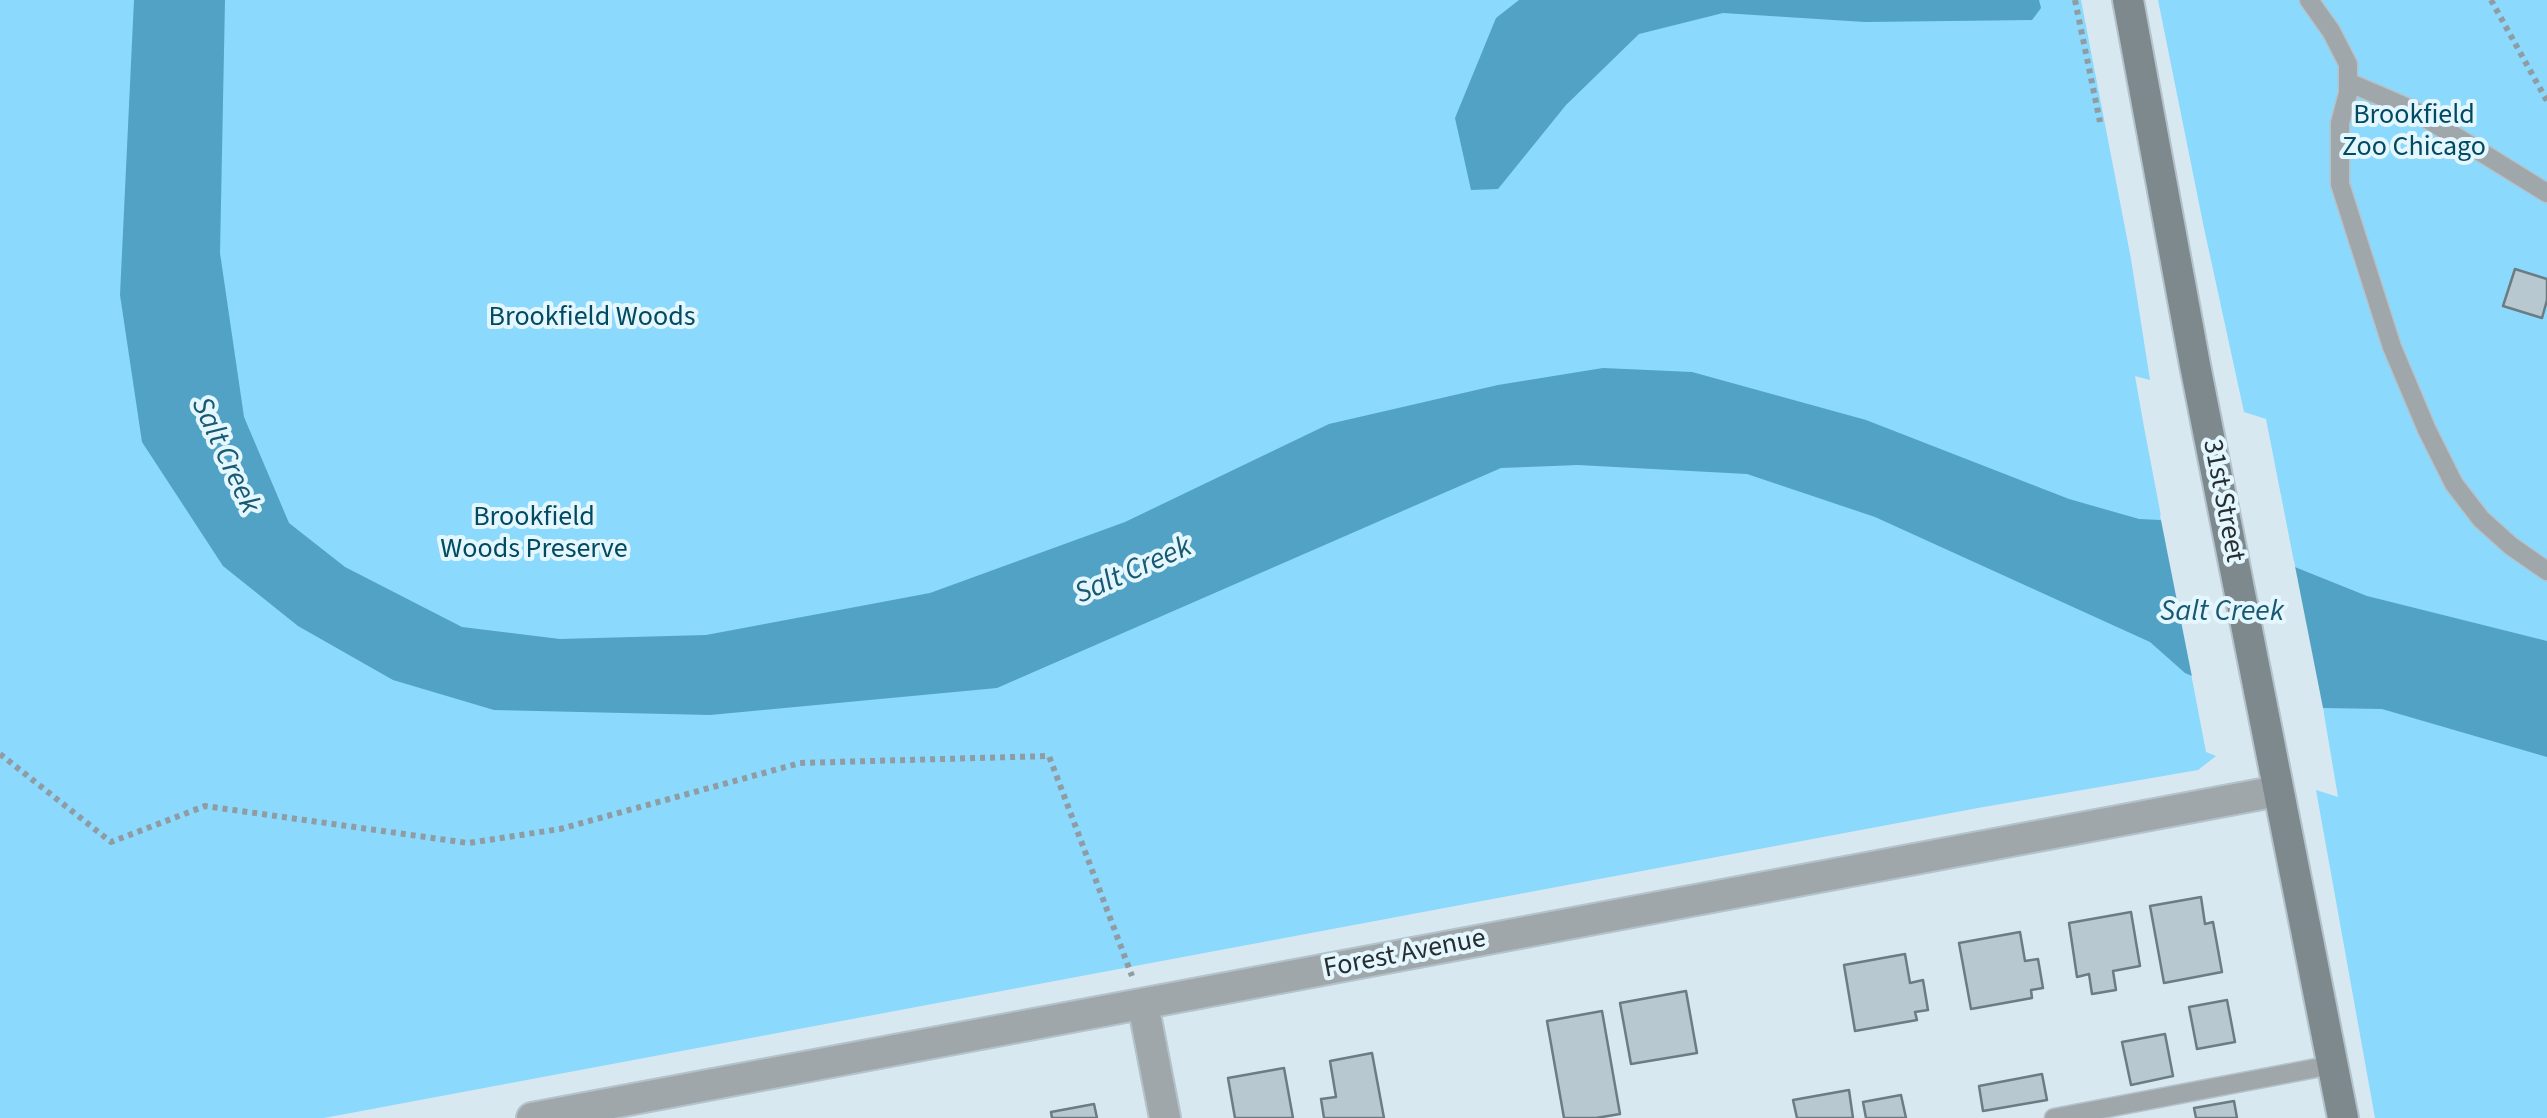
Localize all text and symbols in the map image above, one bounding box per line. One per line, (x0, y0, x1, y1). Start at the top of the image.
park label: Brookfield Zoo Chicago (2342, 100, 2486, 166)
park label: Brookfield Woods (489, 302, 695, 336)
water label: Salt Creek (181, 392, 267, 520)
street label: 31st Street (2194, 437, 2250, 565)
park label: Brookfield Woods Preserve (440, 502, 628, 568)
water label: Salt Creek (1070, 530, 1198, 614)
water label: Salt Creek (2160, 595, 2284, 631)
street label: Forest Avenue (1321, 923, 1489, 987)

